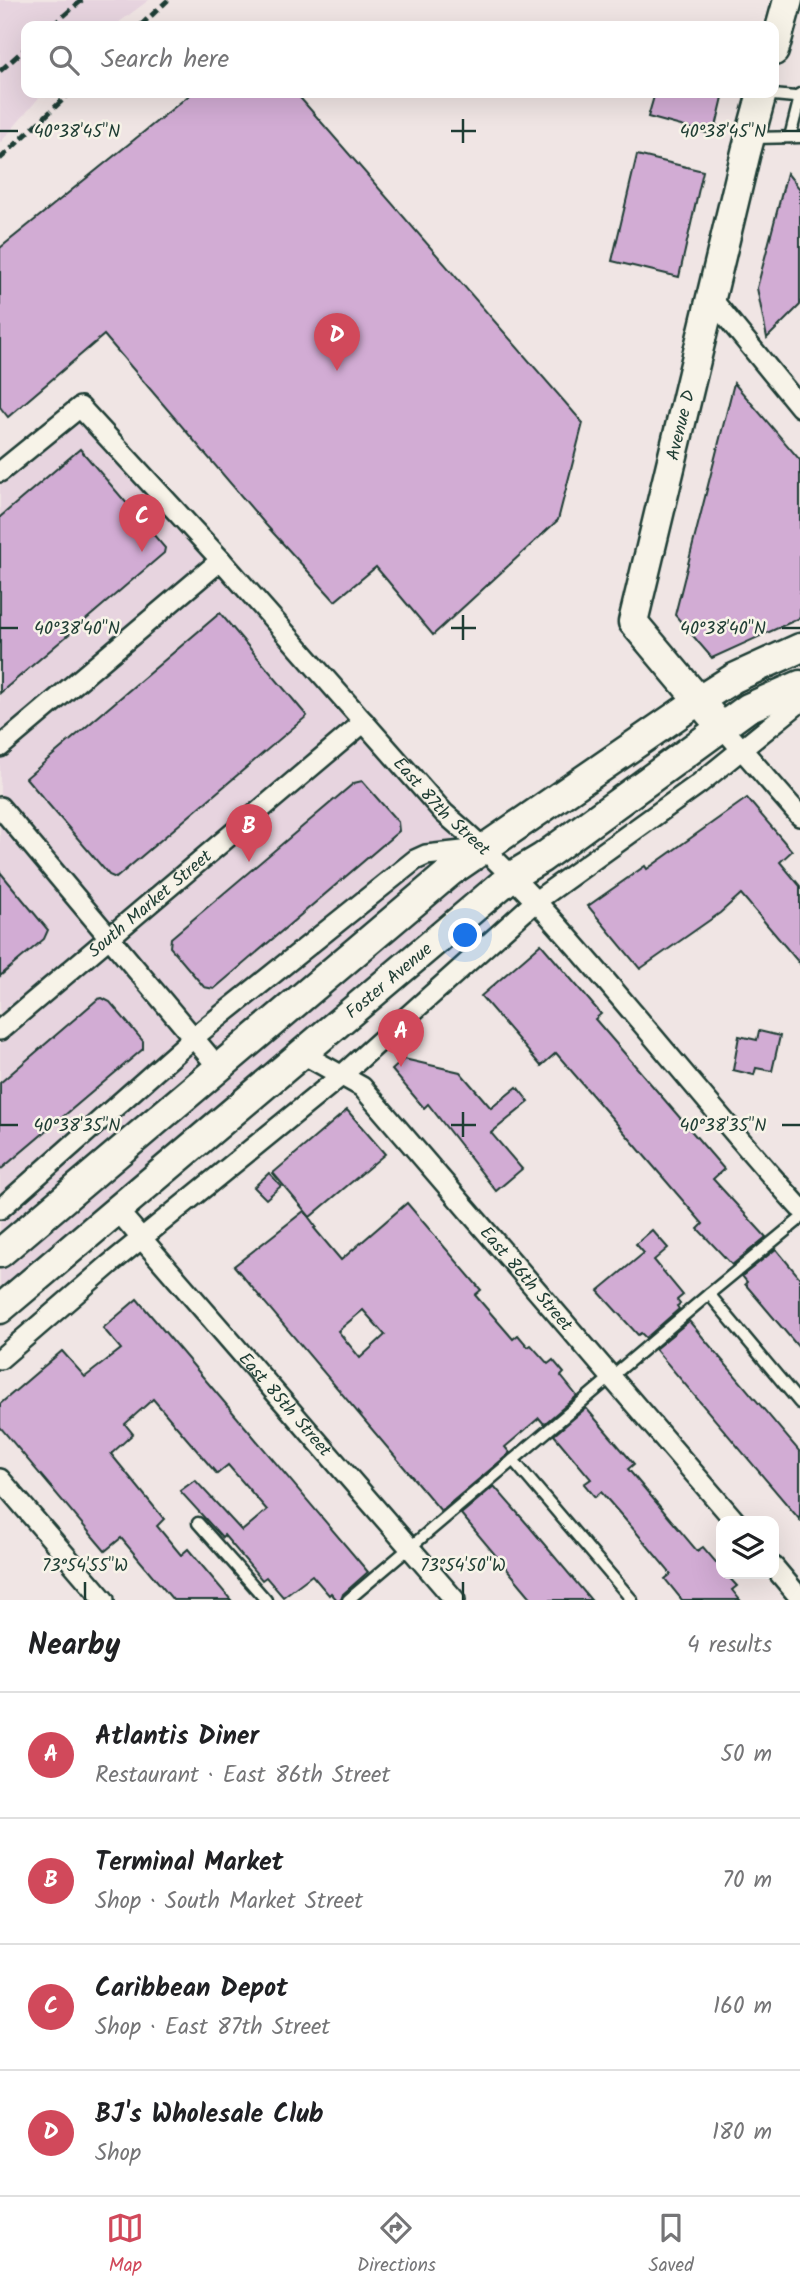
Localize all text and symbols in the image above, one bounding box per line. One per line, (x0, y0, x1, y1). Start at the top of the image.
search box (21, 21, 779, 98)
text: Search here (101, 39, 229, 81)
icon: search (45, 41, 83, 79)
text: 40°38'45"N (34, 118, 120, 147)
text: 40°38'45"N (680, 118, 766, 147)
pin: D (314, 313, 360, 371)
street label: Avenue D (659, 387, 704, 464)
pin: C (119, 494, 165, 552)
text: 40°38'40"N (34, 615, 120, 644)
text: 40°38'40"N (680, 615, 766, 644)
street label: East 87th Street (385, 751, 497, 864)
pin: B (226, 804, 272, 862)
street label: South Market Street (82, 843, 220, 966)
your location (448, 918, 482, 952)
street label: Foster Avenue (340, 936, 440, 1027)
pin: A (378, 1009, 424, 1067)
text: 40°38'35"N (34, 1112, 120, 1141)
text: 40°38'35"N (680, 1112, 766, 1141)
street label: East 86th Street (472, 1220, 580, 1339)
street label: East 85th Street (230, 1346, 339, 1465)
map controls (716, 1516, 779, 1579)
button: layers (716, 1516, 779, 1579)
text: 73°54'55"W (42, 1552, 128, 1581)
text: 73°54'50"W (420, 1552, 506, 1581)
text: Nearby (28, 1622, 120, 1670)
text: 4 results (687, 1628, 772, 1664)
text: Atlantis Diner (95, 1716, 259, 1758)
text: A (44, 1737, 58, 1773)
text: 50 m (721, 1737, 772, 1773)
text: Restaurant · East 86th Street (95, 1758, 390, 1794)
text: Terminal Market (95, 1842, 283, 1884)
text: B (44, 1863, 58, 1899)
text: 70 m (722, 1863, 772, 1899)
text: Shop · South Market Street (95, 1884, 363, 1920)
text: Caribbean Depot (95, 1968, 288, 2010)
text: C (44, 1989, 58, 2025)
text: 160 m (713, 1989, 772, 2025)
text: Shop · East 87th Street (95, 2010, 330, 2046)
text: BJ's Wholesale Club (95, 2094, 324, 2136)
text: D (43, 2115, 59, 2151)
text: 180 m (712, 2115, 772, 2151)
text: Shop (95, 2136, 141, 2172)
tab: Map (106, 2209, 144, 2281)
tab: Directions (357, 2209, 436, 2281)
tab: Saved (649, 2209, 694, 2281)

